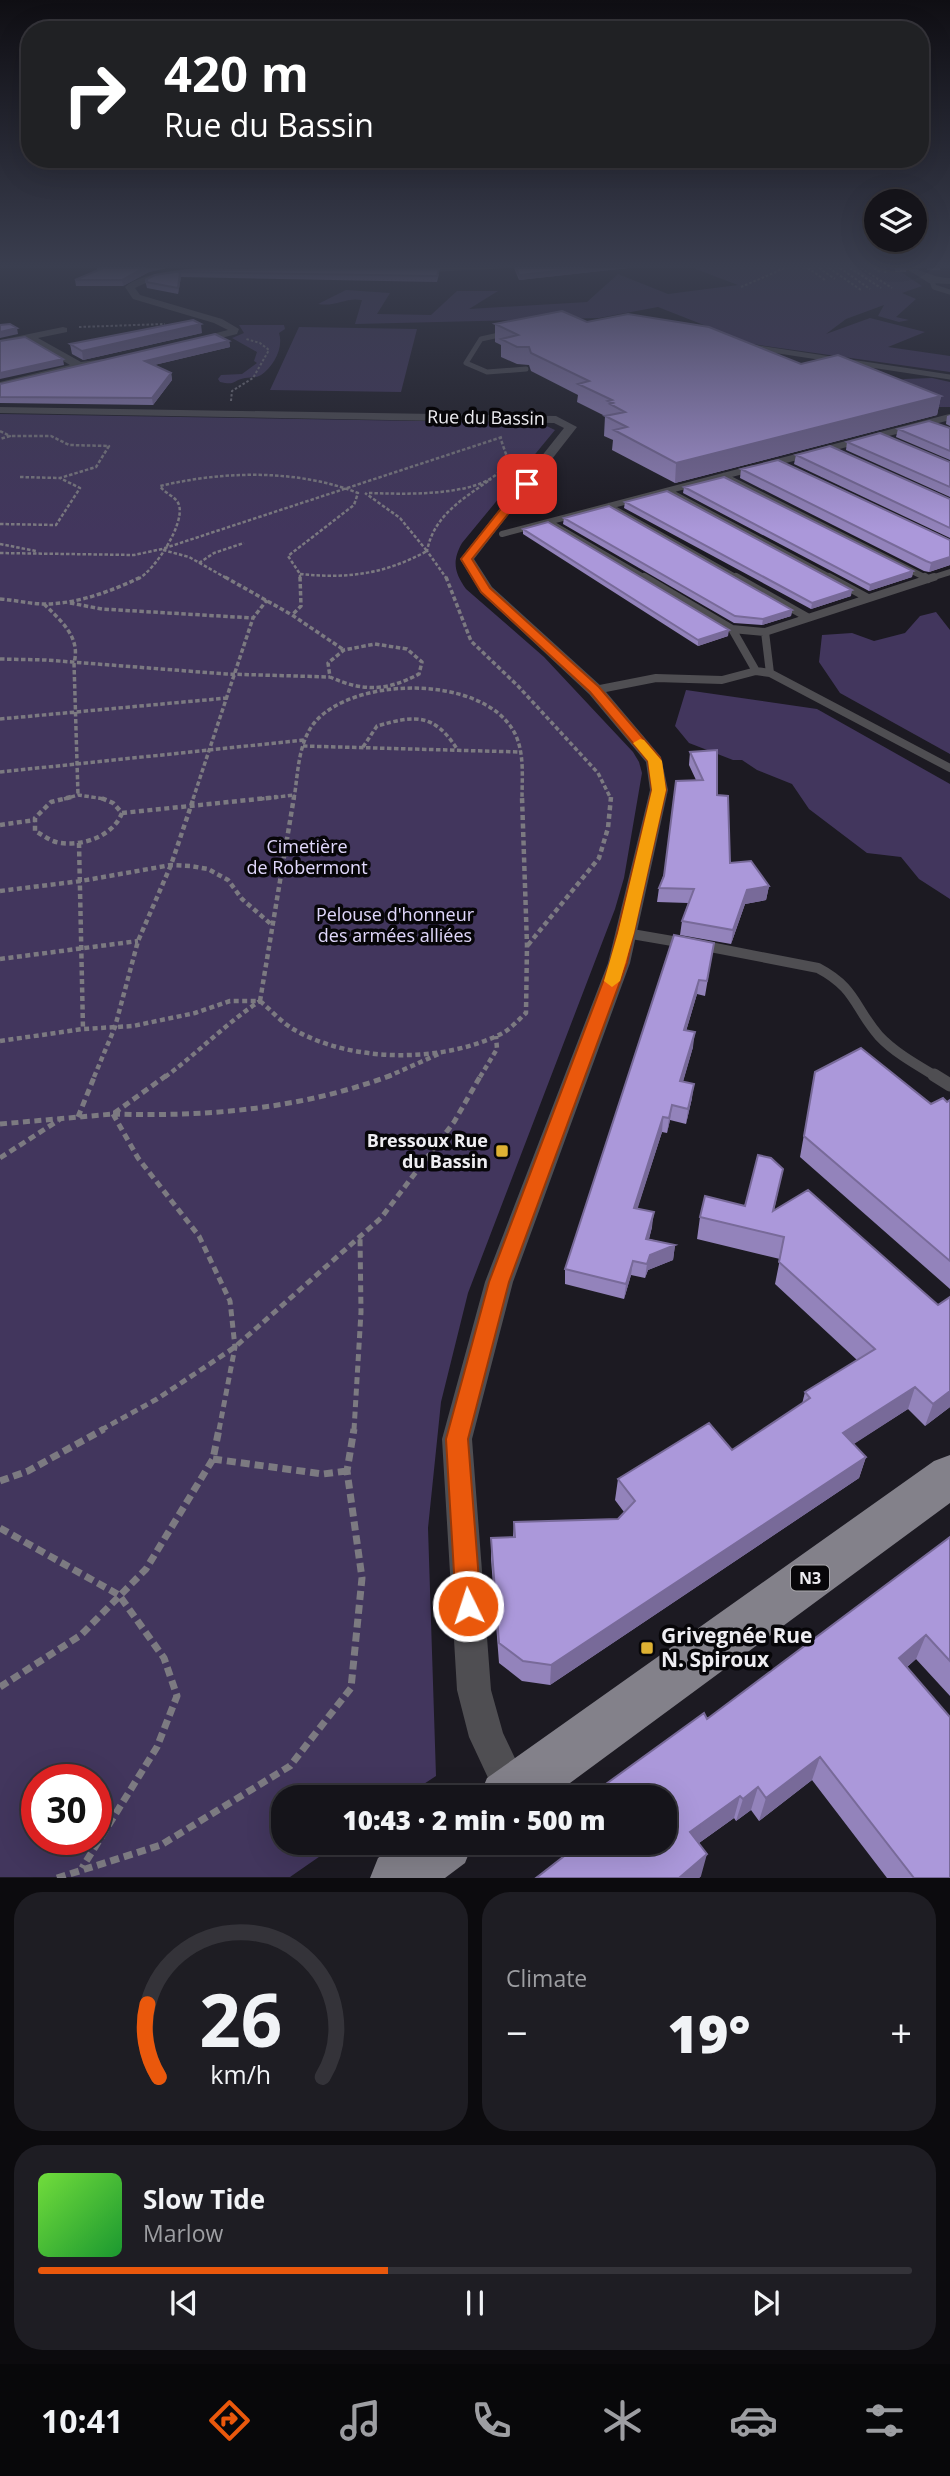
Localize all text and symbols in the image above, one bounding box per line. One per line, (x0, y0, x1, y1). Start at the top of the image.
text: 420 m (164, 40, 309, 106)
icon: right (49, 49, 140, 140)
text: Rue du Bassin (164, 103, 374, 146)
map controls (864, 189, 927, 252)
button: layers (864, 189, 927, 252)
street label: Rue du Bassin (427, 404, 545, 430)
pin (497, 454, 557, 514)
icon: arrive (508, 465, 546, 503)
park label: Cimetière de Robermont (246, 834, 368, 879)
park label: Pelouse d'honneur des armées alliées (316, 902, 475, 947)
place label: Bressoux Rue du Bassin (367, 1128, 488, 1173)
marker: Bressoux Rue du Bassin (494, 1143, 510, 1159)
road number: N3 (791, 1566, 829, 1590)
position arrow (431, 1569, 505, 1643)
place label: Grivegnée Rue N. Spiroux (661, 1621, 813, 1673)
marker: Grivegnée Rue N. Spiroux (639, 1640, 655, 1656)
speed limit sign: 30 (21, 1764, 112, 1855)
text: 10:43 · 2 min · 500 m (343, 1802, 605, 1838)
text: Climate (506, 1962, 587, 1994)
text: 26 (199, 1970, 283, 2069)
text: 19° (668, 1997, 750, 2068)
text: − (506, 2006, 528, 2058)
text: + (890, 2006, 912, 2058)
text: km/h (211, 2057, 271, 2091)
text: Slow Tide (143, 2181, 265, 2217)
text: Marlow (143, 2217, 223, 2249)
icon: previous (165, 2284, 203, 2322)
icon: pause (456, 2284, 494, 2322)
icon: next (747, 2284, 785, 2322)
icon: directions (205, 2396, 254, 2445)
icon: music (336, 2396, 385, 2445)
icon: phone (467, 2396, 516, 2445)
icon: climate (598, 2396, 647, 2445)
icon: car (729, 2396, 778, 2445)
icon: filters (860, 2396, 909, 2445)
text: 10:41 (41, 2399, 123, 2442)

